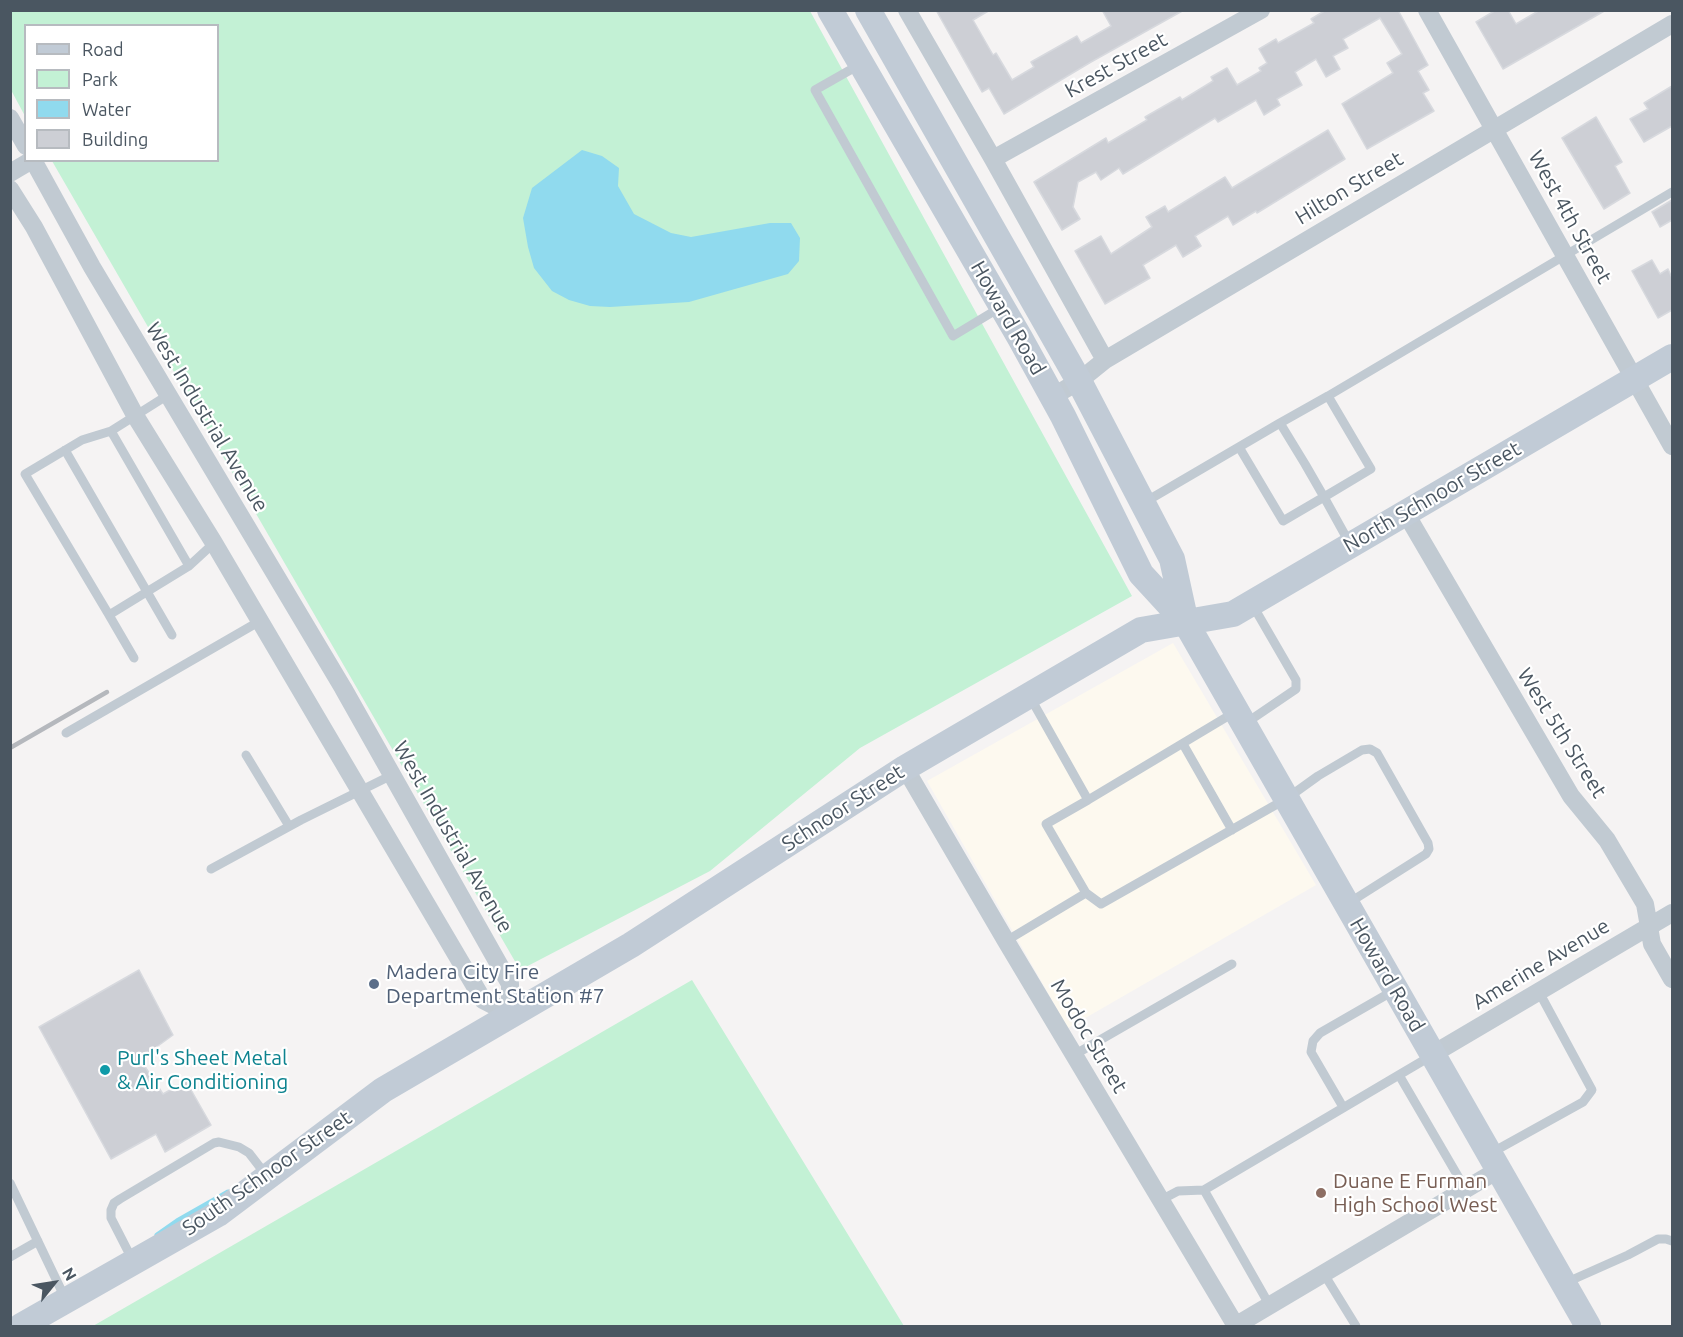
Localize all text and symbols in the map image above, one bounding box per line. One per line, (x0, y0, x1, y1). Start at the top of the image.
legend (24, 24, 219, 162)
street label: Krest Street (1060, 27, 1172, 103)
text: Road (82, 39, 124, 59)
text: Park (82, 69, 118, 89)
text: Water (82, 99, 131, 119)
text: Building (82, 129, 148, 149)
street label: Hilton Street (1291, 146, 1407, 230)
street label: West 4th Street (1523, 146, 1617, 288)
street label: Howard Road (965, 257, 1051, 379)
street label: West Industrial Avenue (140, 318, 274, 516)
street label: North Schnoor Street (1339, 436, 1525, 558)
street label: West 5th Street (1512, 663, 1612, 803)
street label: West Industrial Avenue (388, 737, 518, 937)
street label: Schnoor Street (777, 759, 909, 857)
street label: Amerine Avenue (1468, 913, 1614, 1015)
street label: Howard Road (1344, 914, 1430, 1036)
place label: Madera City Fire Department Station #7 (386, 959, 605, 1009)
street label: Modoc Street (1045, 975, 1133, 1097)
marker: Madera City Fire Department Station #7 (367, 977, 381, 991)
place label: Purl's Sheet Metal & Air Conditioning (117, 1045, 288, 1095)
marker: Purl's Sheet Metal & Air Conditioning (98, 1063, 112, 1077)
street label: South Schnoor Street (177, 1105, 357, 1241)
place label: Duane E Furman High School West (1333, 1168, 1497, 1218)
marker: Duane E Furman High School West (1314, 1186, 1328, 1200)
north arrow (24, 1253, 84, 1313)
text: N (59, 1264, 80, 1284)

